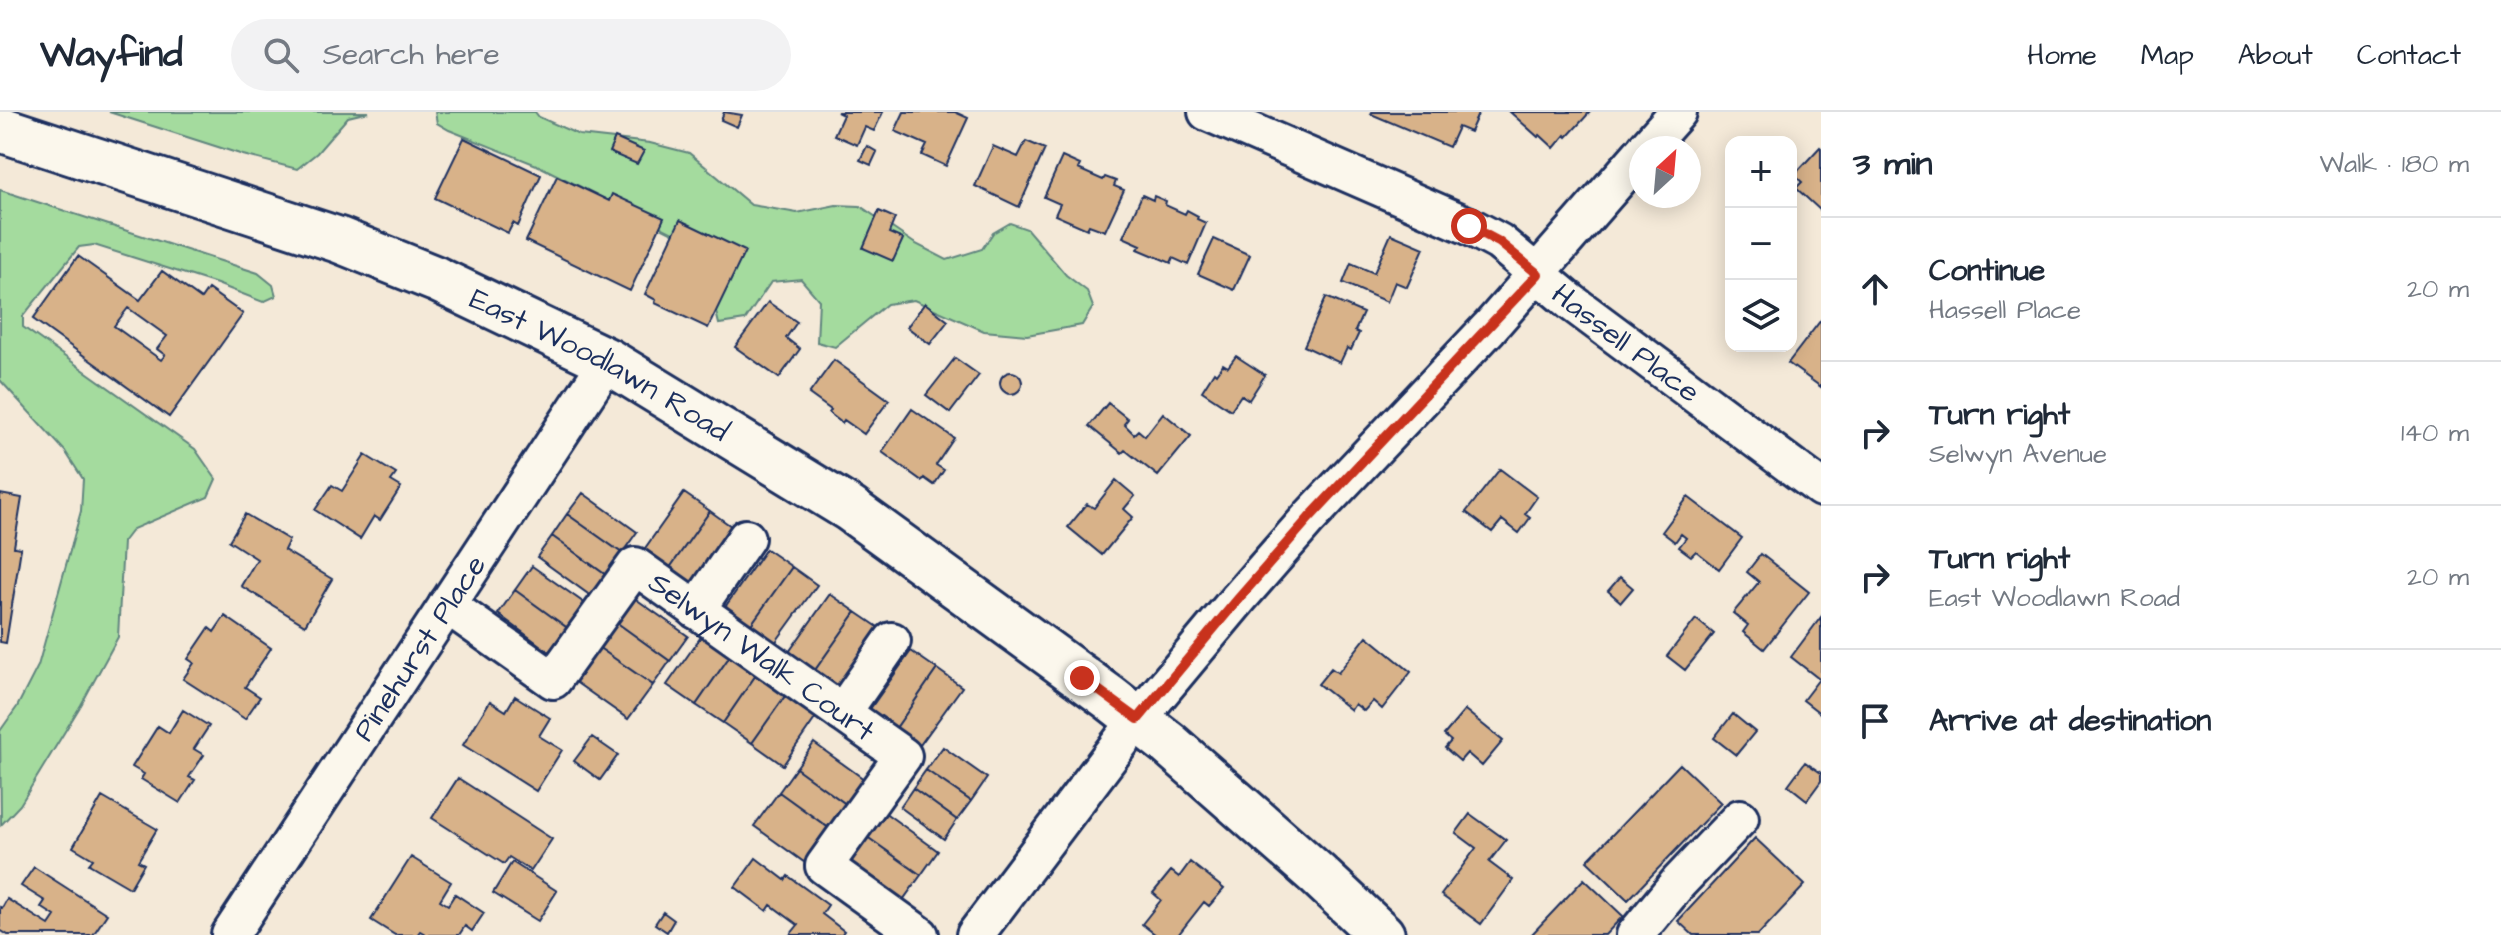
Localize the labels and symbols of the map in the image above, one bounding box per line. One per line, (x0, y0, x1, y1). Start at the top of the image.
north arrow (1629, 136, 1701, 208)
route start (1451, 208, 1487, 244)
street label: Hassell Place (1542, 274, 1708, 413)
street label: East Woodlawn Road (462, 278, 737, 452)
street label: Pinehurst Place (343, 547, 497, 750)
street label: Selwyn Walk Court (640, 562, 883, 752)
route end (1064, 660, 1100, 696)

